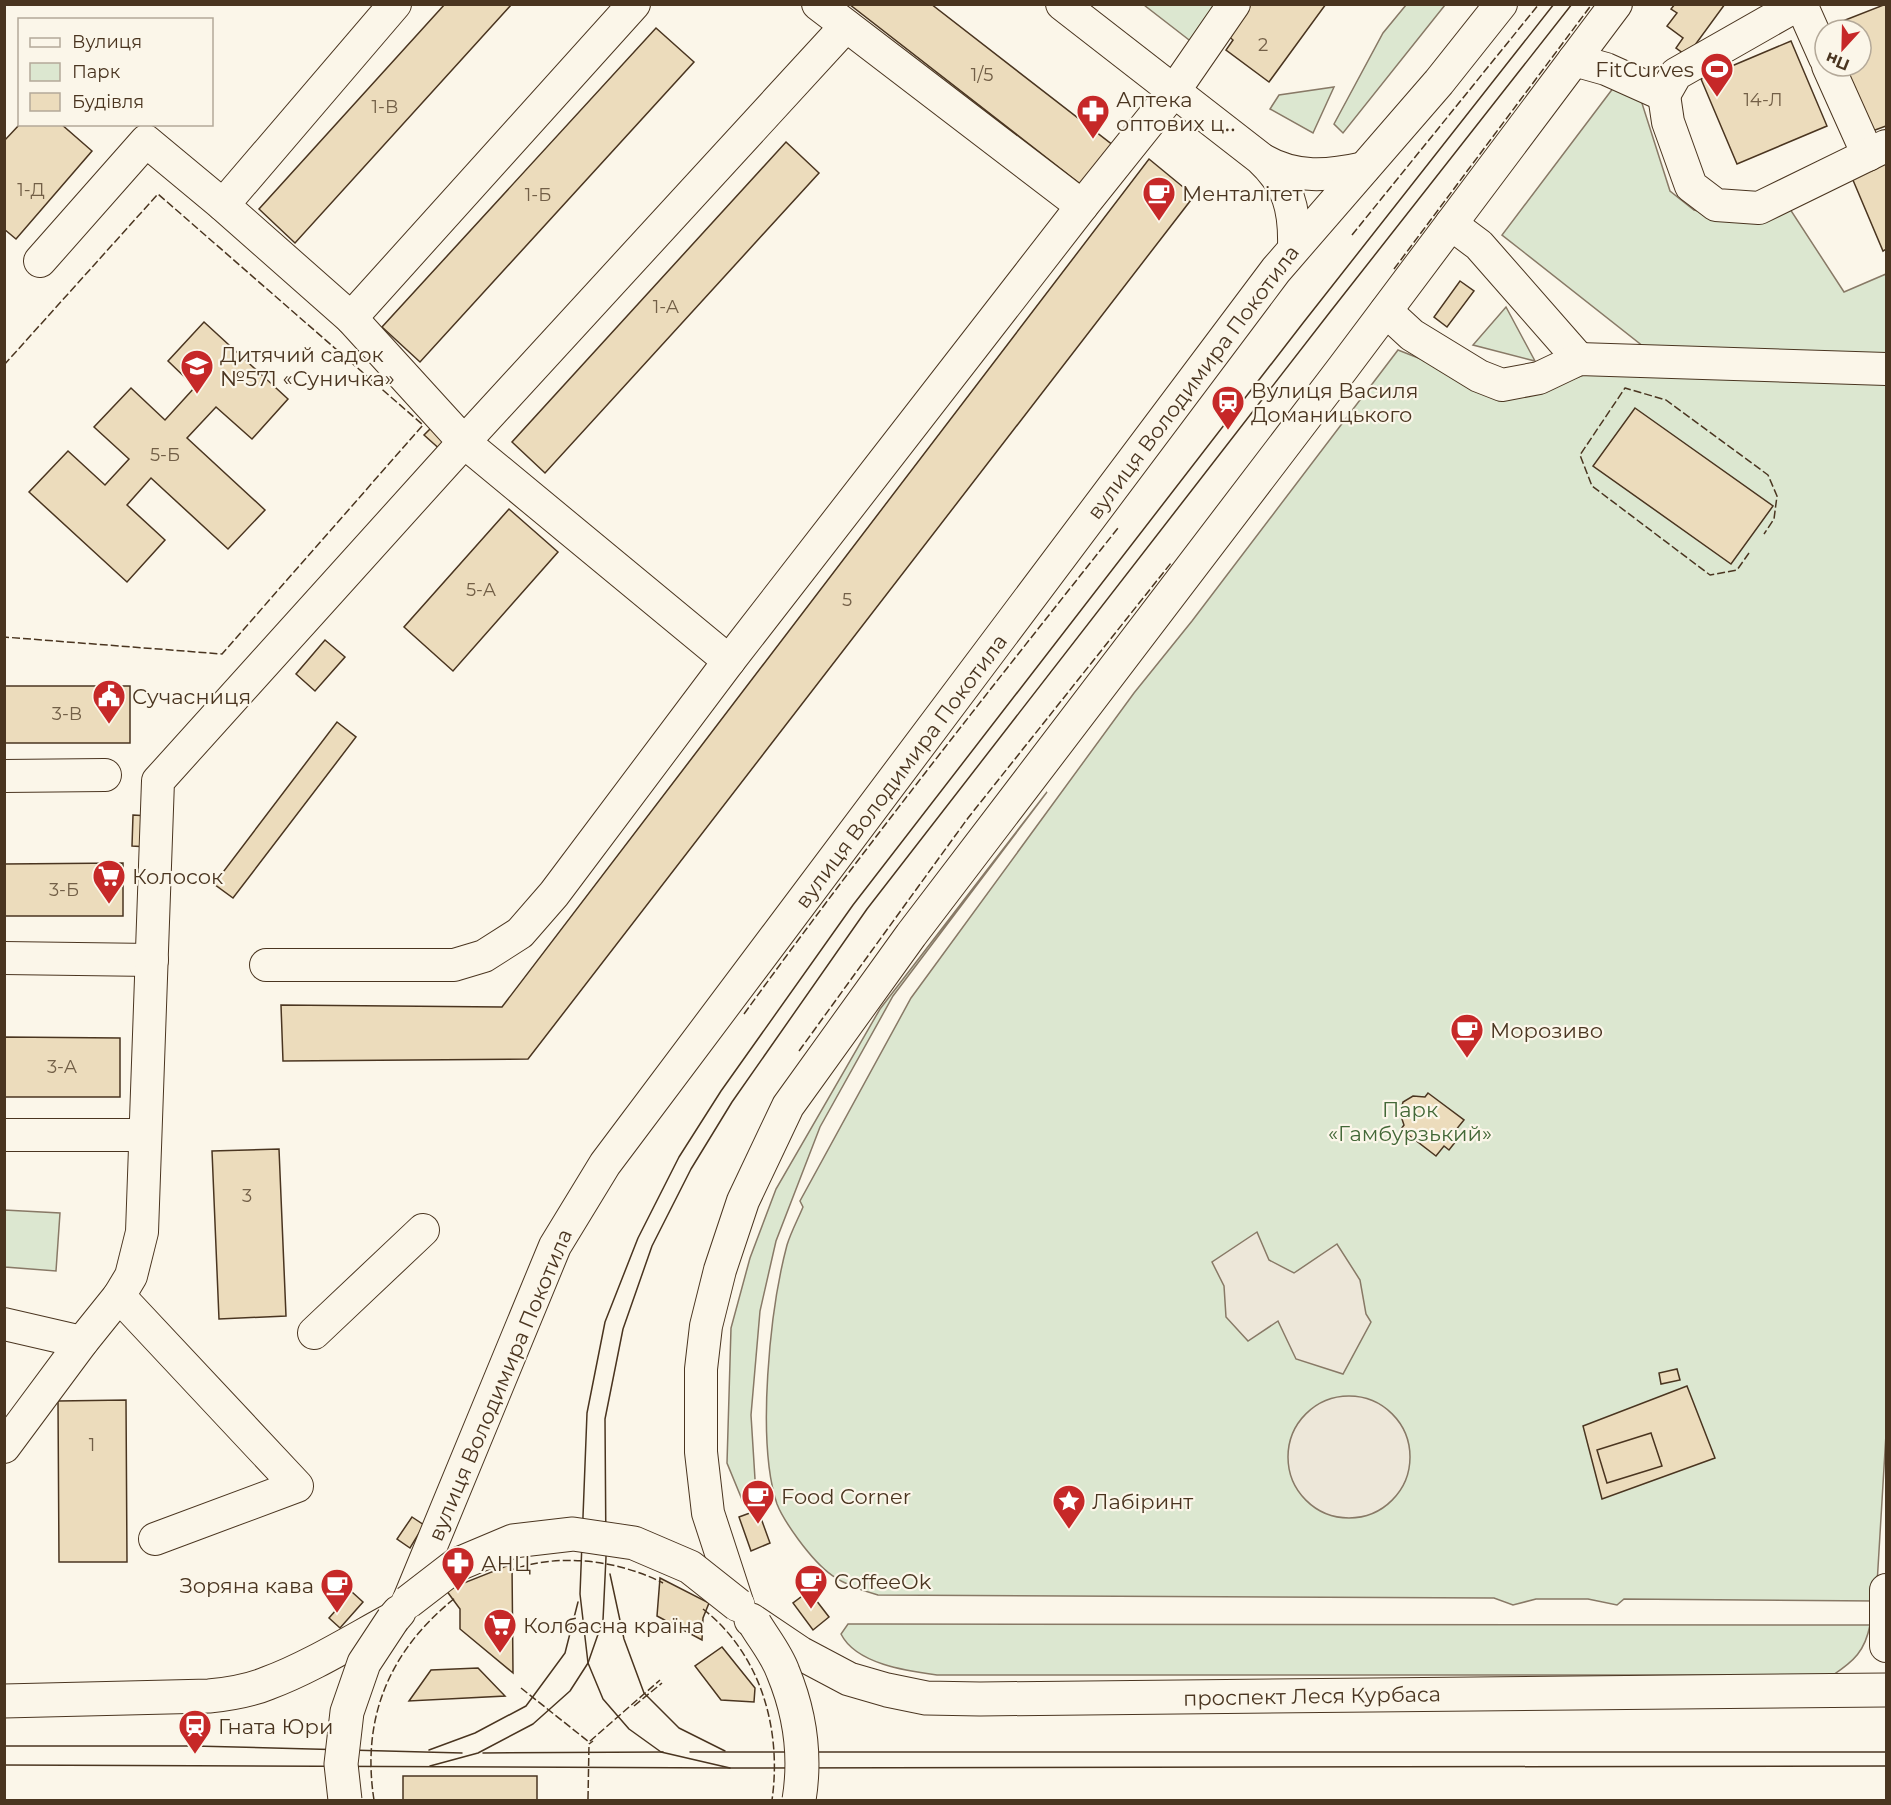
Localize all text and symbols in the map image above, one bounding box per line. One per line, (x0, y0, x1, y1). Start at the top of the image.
legend (18, 18, 213, 126)
north arrow (1813, 18, 1873, 78)
text: Вулиця (72, 31, 142, 53)
house number: 2 (1258, 34, 1268, 56)
text: Пн (1823, 48, 1852, 75)
sports icon: FitCurves (1699, 51, 1735, 98)
place label: FitCurves (1595, 57, 1694, 82)
text: Парк (72, 61, 121, 83)
house number: 1/5 (971, 64, 993, 86)
place label: Аптека оптових ц‥ (1116, 87, 1236, 136)
house number: 14-Л (1743, 89, 1783, 111)
text: Будівля (72, 91, 144, 113)
pharmacy icon: Аптека оптових ц‥ (1075, 93, 1111, 140)
house number: 1-В (372, 96, 398, 118)
cafe icon: Менталітет (1141, 175, 1177, 222)
house number: 1-Д (17, 179, 45, 201)
place label: Менталітет (1182, 181, 1302, 206)
house number: 1-Б (525, 184, 551, 206)
street label: вулиця Володимира Покотила (1082, 240, 1304, 524)
house number: 1-А (653, 296, 680, 318)
place label: Дитячий садок №571 «Суничка» (220, 342, 395, 391)
school or university icon: Дитячий садок №571 «Суничка» (179, 348, 215, 395)
place label: Вулиця Василя Доманицького (1251, 378, 1419, 427)
station icon: Вулиця Василя Доманицького (1210, 384, 1246, 431)
house number: 5-Б (150, 444, 180, 466)
house number: 5-А (466, 579, 497, 601)
house number: 5 (842, 589, 852, 611)
street label: вулиця Володимира Покотила (790, 629, 1012, 913)
public building icon: Сучасниця (91, 678, 127, 725)
place label: Сучасниця (132, 684, 251, 709)
house number: 3-В (52, 703, 82, 725)
supermarket icon: Колосок (91, 858, 127, 905)
place label: Колосок (132, 864, 223, 889)
house number: 3-Б (49, 879, 79, 901)
cafe icon: Морозиво (1449, 1012, 1485, 1059)
place label: Морозиво (1490, 1018, 1603, 1043)
house number: 3-А (47, 1056, 78, 1078)
park label: Парк «Гамбурзький» (1328, 1097, 1492, 1146)
house number: 3 (242, 1185, 252, 1207)
street label: вулиця Володимира Покотила (423, 1225, 577, 1545)
house number: 1 (89, 1434, 95, 1456)
cafe icon: Food Corner (740, 1478, 776, 1525)
place icon: Лабіринт (1051, 1483, 1087, 1530)
place label: Food Corner (781, 1484, 911, 1509)
place label: Лабіринт (1092, 1489, 1193, 1514)
pharmacy icon: АНЦ (440, 1545, 476, 1592)
place label: АНЦ (481, 1551, 531, 1576)
cafe icon: CoffeeOk (793, 1563, 829, 1610)
cafe icon: Зоряна кава (319, 1567, 355, 1614)
place label: CoffeeOk (834, 1569, 932, 1594)
place label: Зоряна кава (180, 1573, 314, 1598)
supermarket icon: Колбасна країна (482, 1607, 518, 1654)
place label: Колбасна країна (523, 1613, 704, 1638)
street label: проспект Леся Курбаса (1183, 1681, 1441, 1711)
station icon: Гната Юри (177, 1708, 213, 1755)
place label: Гната Юри (218, 1714, 333, 1739)

